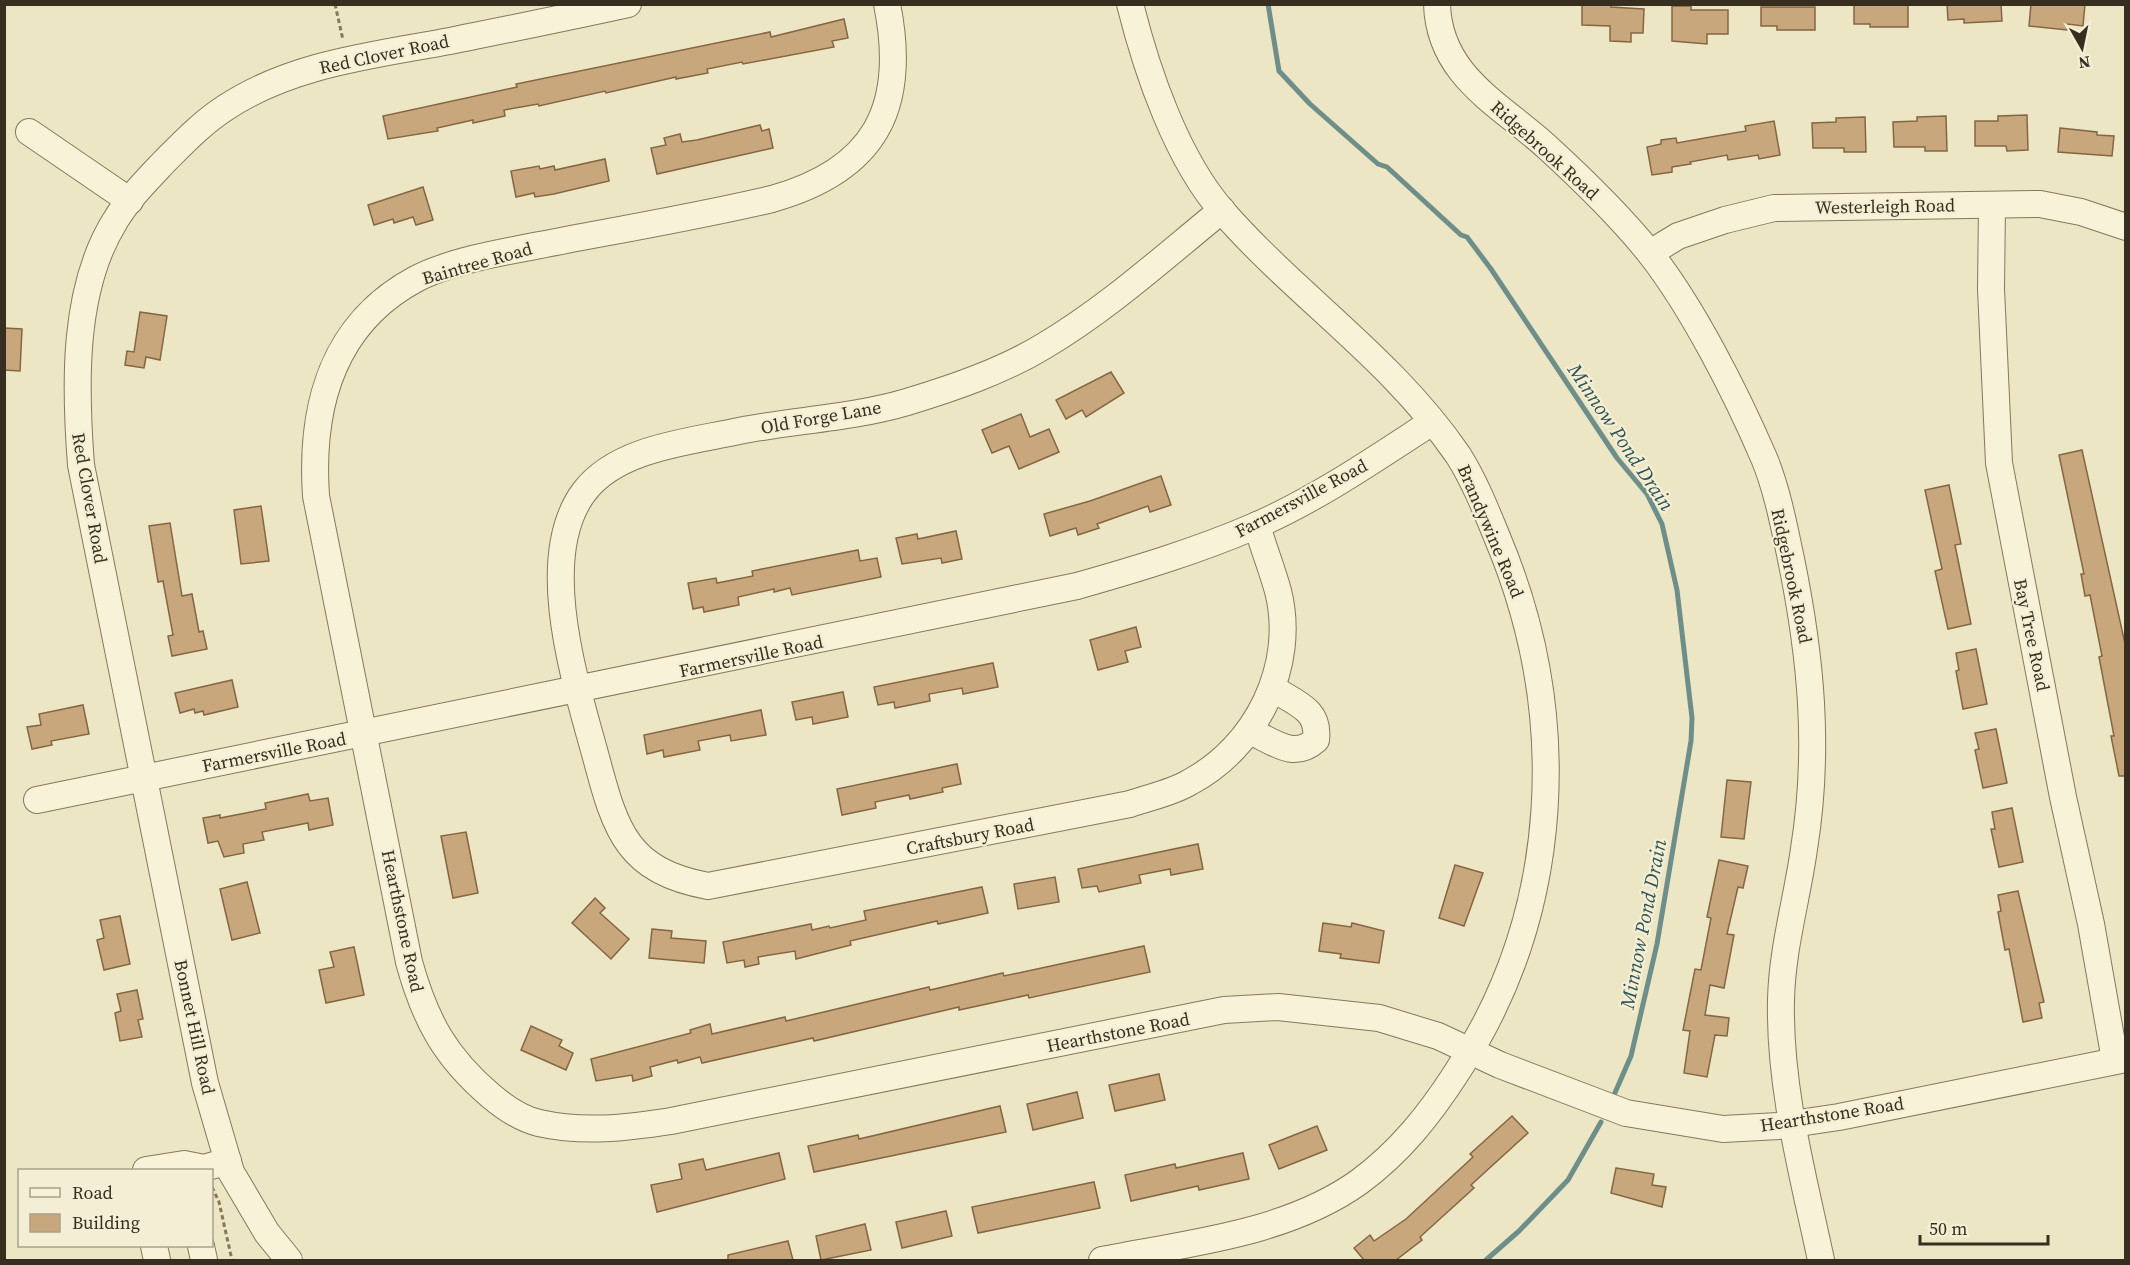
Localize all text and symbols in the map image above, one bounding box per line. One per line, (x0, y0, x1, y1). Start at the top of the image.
north arrow (2052, 18, 2112, 78)
street label: Red Clover Road (317, 28, 451, 80)
text: N (2077, 51, 2092, 75)
street label: Ridgebrook Road (1486, 95, 1604, 205)
street label: Westerleigh Road (1815, 192, 1955, 220)
street label: Baintree Road (419, 235, 535, 291)
water label: Minnow Pond Drain (1561, 357, 1681, 517)
street label: Old Forge Lane (759, 394, 883, 440)
street label: Red Clover Road (66, 431, 114, 565)
street label: Farmersville Road (1231, 453, 1371, 543)
street label: Brandywine Road (1452, 461, 1530, 601)
street label: Ridgebrook Road (1765, 506, 1819, 646)
street label: Bay Tree Road (2008, 576, 2056, 694)
street label: Farmersville Road (677, 629, 825, 683)
street label: Farmersville Road (200, 726, 348, 778)
street label: Craftsbury Road (904, 811, 1036, 861)
water label: Minnow Pond Drain (1613, 836, 1673, 1012)
street label: Hearthstone Road (376, 847, 430, 995)
street label: Bonnet Hill Road (168, 957, 222, 1097)
street label: Hearthstone Road (1044, 1006, 1192, 1058)
street label: Hearthstone Road (1758, 1090, 1906, 1138)
legend (18, 1169, 213, 1247)
text: Road (72, 1180, 113, 1205)
scale bar (1920, 1208, 2048, 1246)
text: Building (72, 1210, 140, 1235)
text: 50 m (1929, 1216, 1967, 1241)

